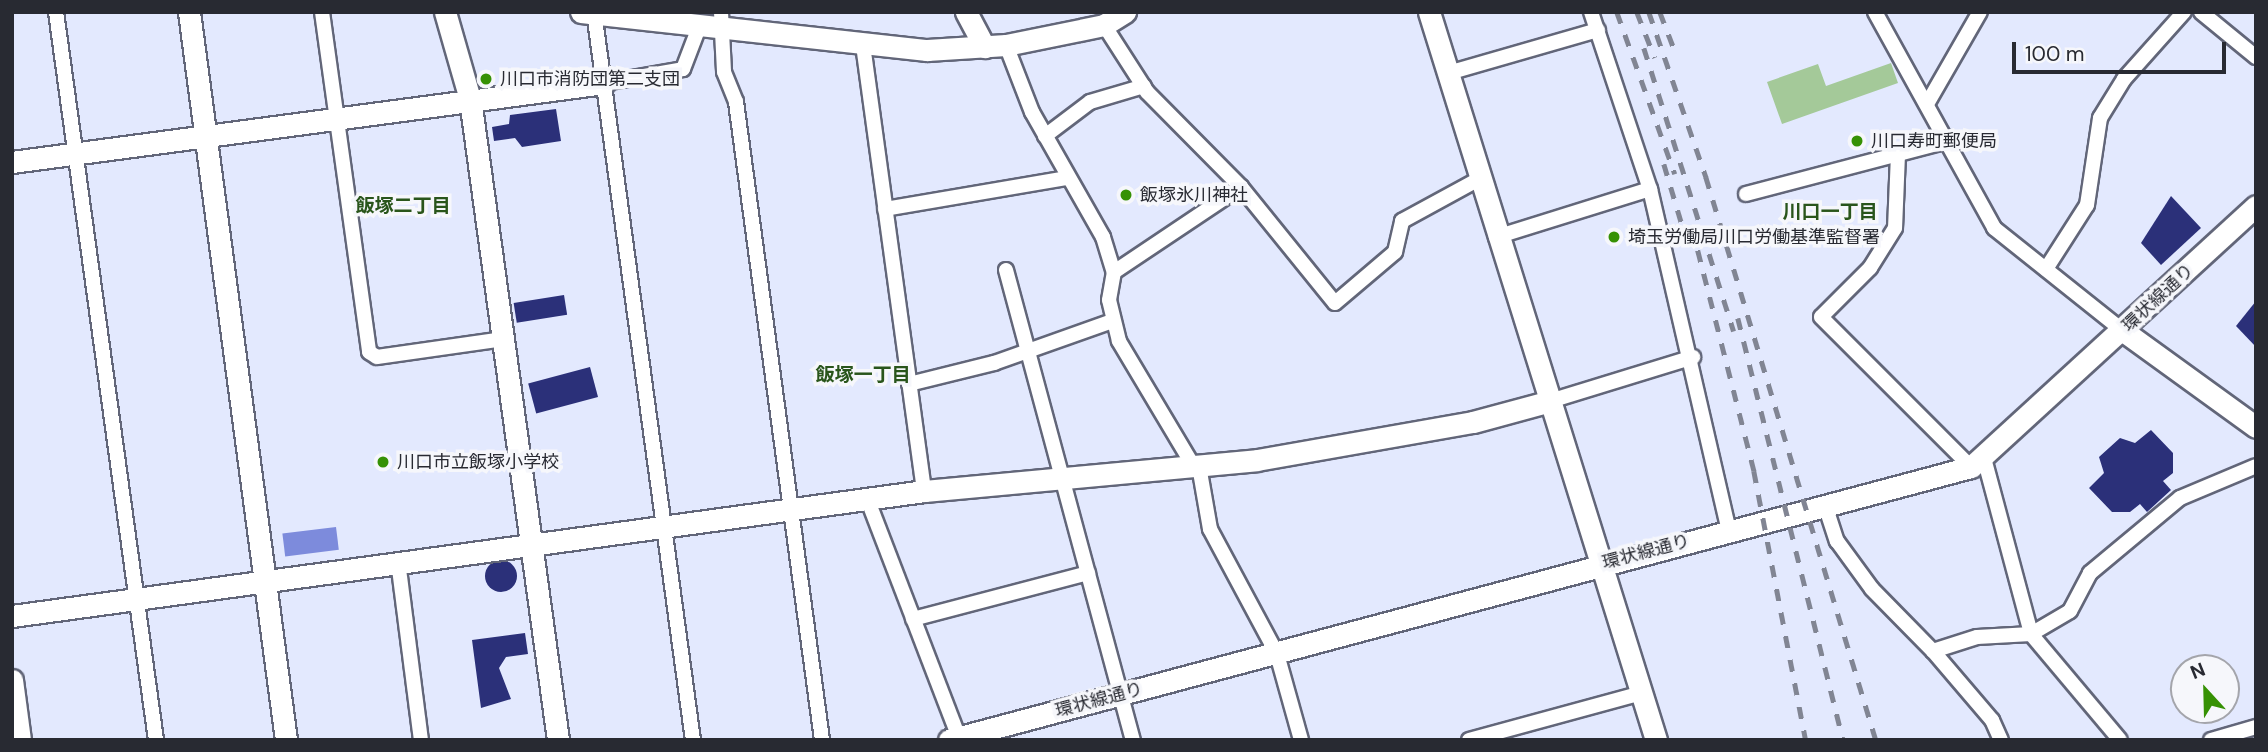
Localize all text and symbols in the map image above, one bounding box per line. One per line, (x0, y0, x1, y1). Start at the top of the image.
scale bar (2016, 28, 2230, 72)
text: 100 m (2025, 40, 2085, 68)
place label: 川口市消防団第二支団 (500, 68, 680, 90)
marker: 川口市消防団第二支団 (478, 71, 494, 87)
place label: 川口寿町郵便局 (1871, 130, 1997, 152)
marker: 川口寿町郵便局 (1849, 133, 1865, 149)
place label: 飯塚氷川神社 (1140, 184, 1248, 206)
marker: 飯塚氷川神社 (1118, 187, 1134, 203)
district label: 飯塚二丁目 (356, 195, 450, 217)
district label: 川口一丁目 (1783, 201, 1877, 223)
place label: 埼玉労働局川口労働基準監督署 (1628, 226, 1880, 248)
marker: 埼玉労働局川口労働基準監督署 (1606, 229, 1622, 245)
street label: 環状線通り (2118, 259, 2198, 337)
district label: 飯塚一丁目 (816, 364, 910, 386)
place label: 川口市立飯塚小学校 (397, 451, 559, 473)
marker: 川口市立飯塚小学校 (375, 454, 391, 470)
street label: 環状線通り (1600, 530, 1692, 574)
north arrow (2170, 654, 2240, 724)
text: N (2187, 657, 2209, 685)
street label: 環状線通り (1053, 678, 1145, 722)

